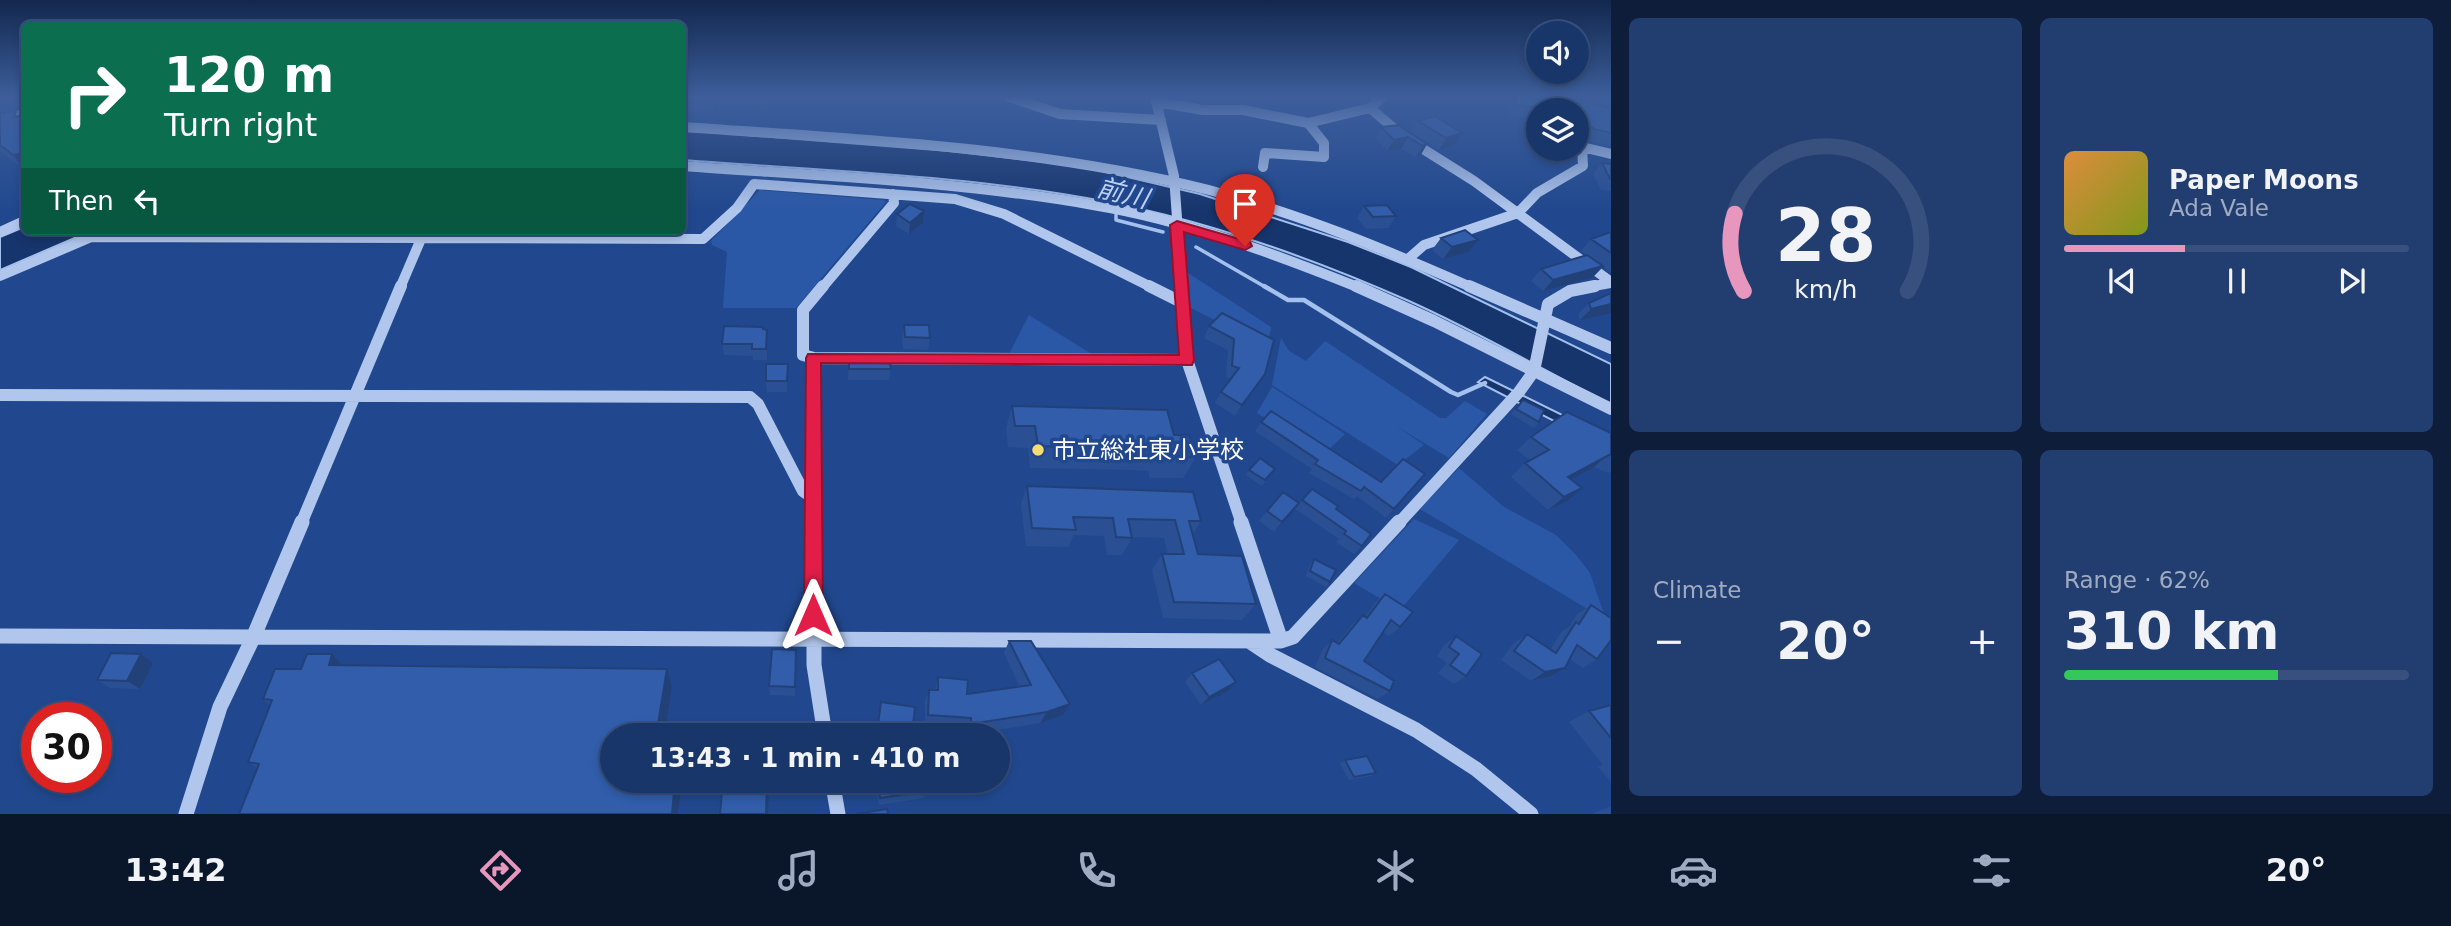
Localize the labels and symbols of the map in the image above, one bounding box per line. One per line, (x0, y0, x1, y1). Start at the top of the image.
water label: 前川 (1094, 172, 1155, 215)
pin (1215, 174, 1275, 246)
place label: 市立総社東小学校 (1052, 436, 1244, 464)
marker: 市立総社東小学校 (1030, 442, 1046, 458)
position arrow (776, 578, 850, 652)
speed limit sign: 30 (21, 702, 112, 793)

